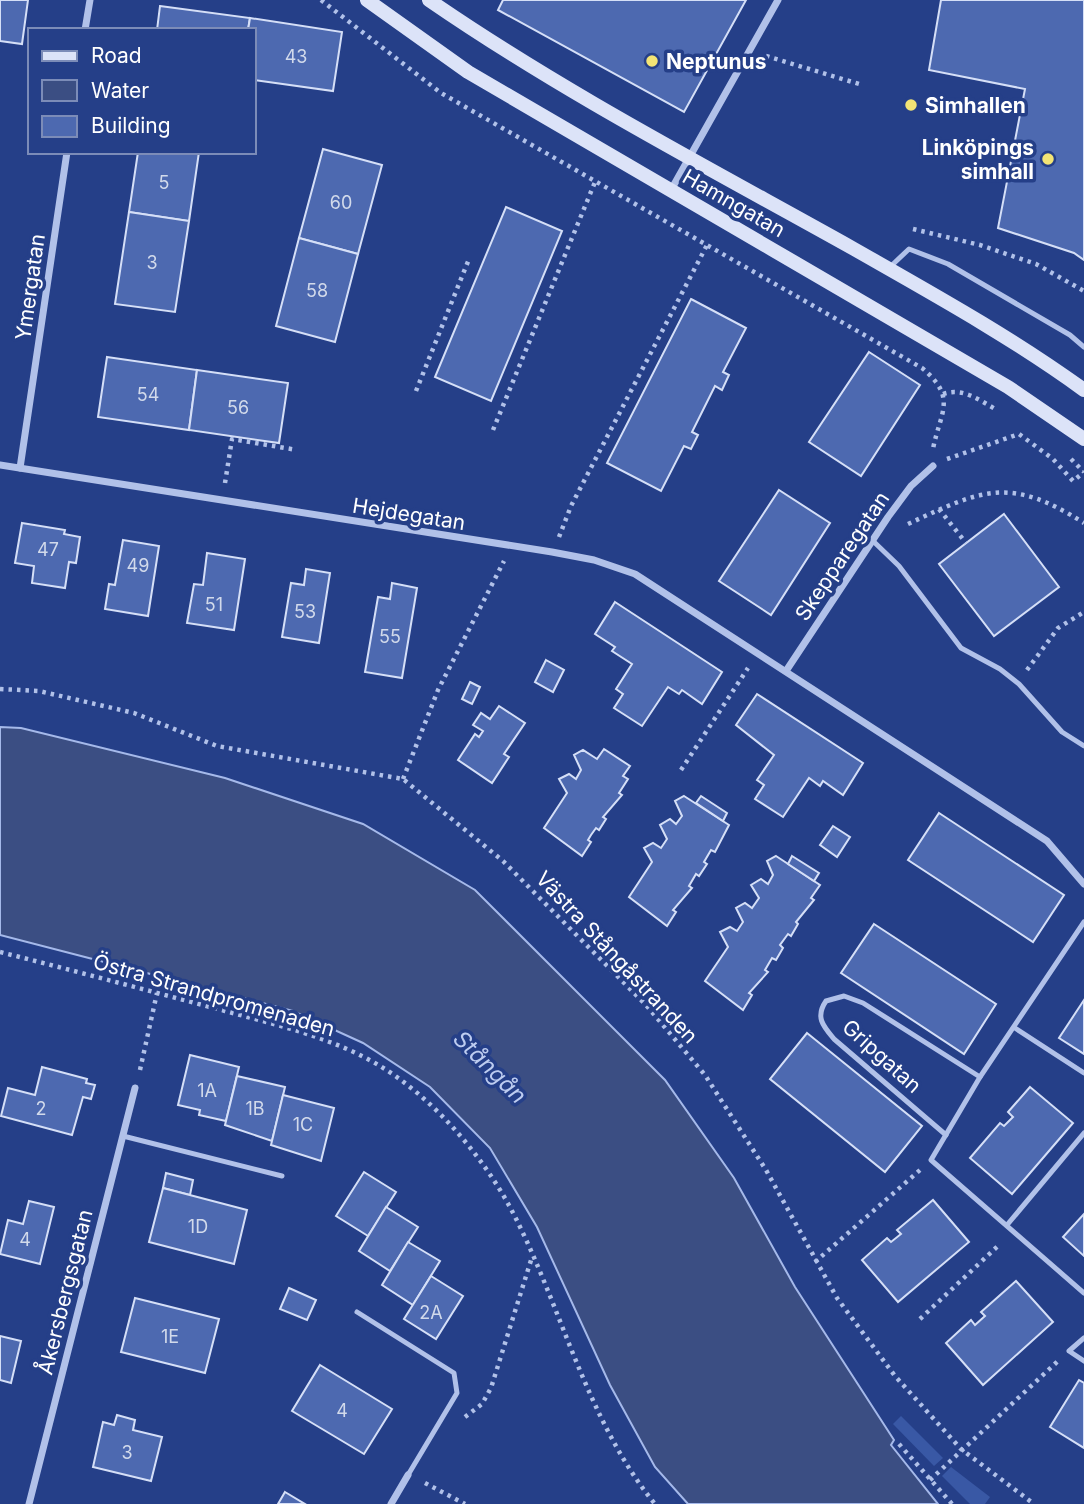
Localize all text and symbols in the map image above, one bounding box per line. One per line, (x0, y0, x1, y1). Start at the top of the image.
legend (28, 28, 256, 154)
text: Road (91, 43, 142, 68)
house number: 43 (285, 46, 307, 67)
place label: Neptunus (666, 49, 766, 74)
marker: Neptunus (644, 53, 660, 69)
text: Water (91, 78, 149, 103)
place label: Simhallen (925, 93, 1026, 118)
marker: Simhallen (903, 97, 919, 113)
text: Building (91, 113, 171, 138)
place label: Linköpings simhall (922, 135, 1034, 184)
marker: Linköpings simhall (1040, 151, 1056, 167)
street label: Hamngatan (678, 164, 790, 242)
house number: 5 (159, 172, 169, 193)
house number: 60 (330, 192, 352, 213)
street label: Ymergatan (10, 232, 50, 342)
house number: 3 (146, 252, 158, 273)
house number: 58 (306, 280, 328, 301)
house number: 54 (137, 384, 159, 405)
house number: 56 (227, 397, 249, 418)
street label: Skepparegatan (790, 487, 894, 625)
street label: Hejdegatan (351, 493, 467, 535)
house number: 47 (37, 539, 59, 560)
house number: 49 (127, 555, 149, 576)
house number: 51 (205, 594, 223, 615)
house number: 53 (294, 601, 316, 622)
house number: 55 (379, 626, 401, 647)
street label: Västra Stångåstranden (531, 866, 703, 1048)
street label: Östra Strandpromenaden (90, 948, 338, 1042)
street label: Gripgatan (837, 1014, 927, 1098)
water label: Stångån (448, 1025, 532, 1109)
house number: 1A (197, 1080, 217, 1101)
house number: 2 (36, 1098, 46, 1119)
house number: 1B (245, 1098, 265, 1119)
house number: 1C (293, 1114, 313, 1135)
street label: Åkersbergsgatan (30, 1206, 98, 1377)
house number: 1D (188, 1216, 208, 1237)
house number: 4 (19, 1229, 31, 1250)
house number: 2A (419, 1302, 443, 1323)
house number: 1E (161, 1326, 179, 1347)
house number: 4 (336, 1400, 348, 1421)
house number: 3 (121, 1442, 133, 1463)

